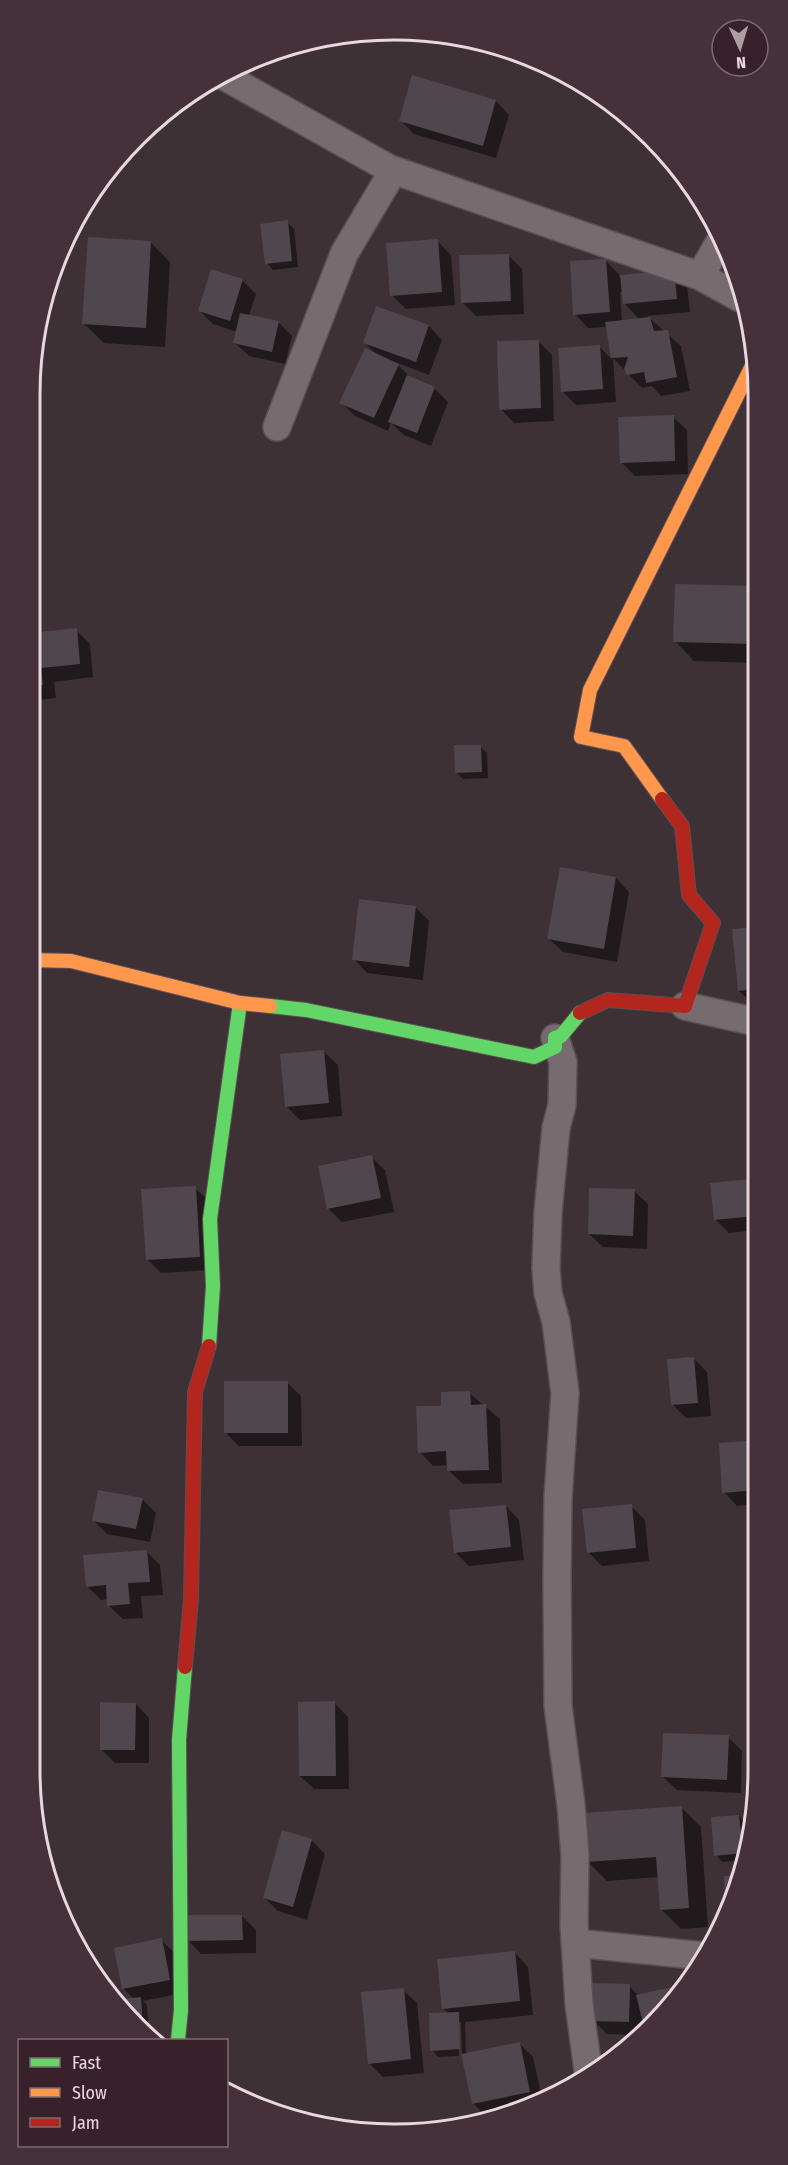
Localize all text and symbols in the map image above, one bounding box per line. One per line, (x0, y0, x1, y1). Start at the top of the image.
north arrow (710, 18, 770, 78)
text: N (736, 53, 746, 72)
legend (18, 2039, 228, 2147)
text: Fast (72, 2052, 101, 2074)
text: Slow (72, 2082, 107, 2104)
text: Jam (72, 2112, 100, 2134)

